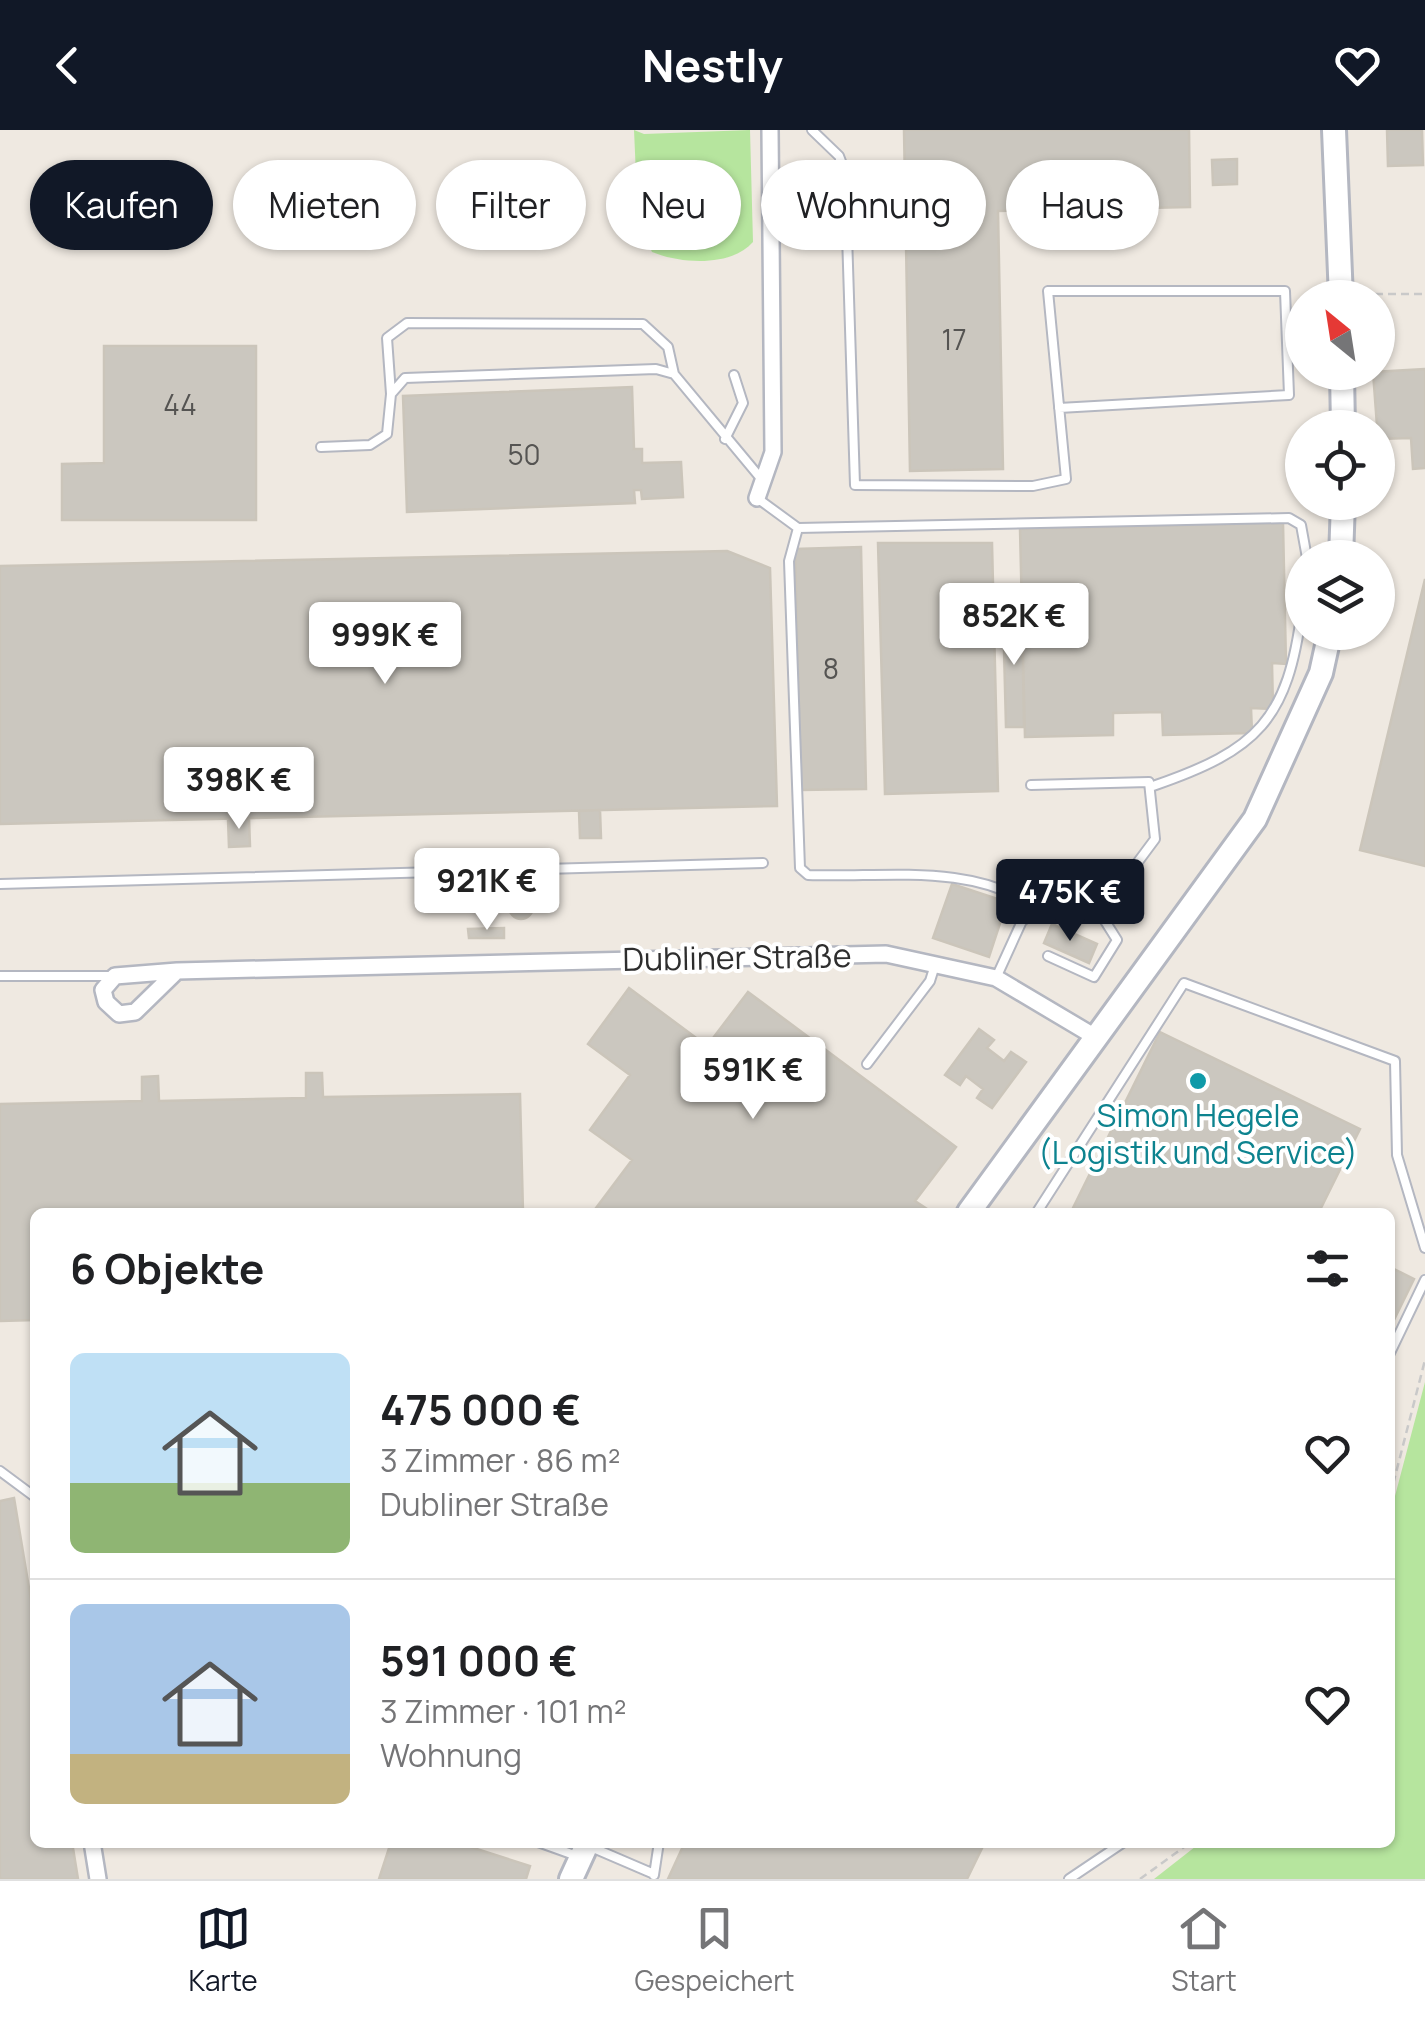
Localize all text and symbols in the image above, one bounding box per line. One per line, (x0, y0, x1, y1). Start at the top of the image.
text: Nestly (642, 34, 783, 96)
icon: back (40, 38, 95, 93)
icon: heart (1330, 38, 1385, 93)
chip: Kaufen (30, 160, 213, 250)
chip: Mieten (233, 160, 416, 250)
chip: Filter (436, 160, 586, 250)
chip: Neu (606, 160, 741, 250)
chip: Wohnung (761, 160, 986, 250)
chip: Haus (1006, 160, 1159, 250)
north arrow (1285, 280, 1395, 390)
map controls (1285, 280, 1395, 650)
house number: 17 (942, 320, 966, 358)
house number: 44 (163, 385, 197, 423)
button: locate (1285, 410, 1395, 520)
house number: 50 (507, 435, 541, 473)
button: layers (1285, 540, 1395, 650)
pin: 852K € (933, 583, 1095, 668)
text: 852K € (962, 593, 1066, 637)
pin: 999K € (304, 602, 466, 687)
text: 999K € (331, 612, 439, 656)
house number: 8 (823, 649, 839, 687)
pin: 398K € (158, 747, 320, 832)
text: 398K € (186, 757, 292, 801)
pin: 921K € (406, 848, 568, 933)
text: 921K € (436, 858, 538, 902)
pin: 475K € (989, 859, 1151, 944)
text: 475K € (1018, 869, 1122, 913)
street label: Dubliner Straße (622, 933, 852, 981)
pin: 591K € (672, 1037, 834, 1122)
text: 591K € (703, 1047, 803, 1091)
marker: Simon Hegele (Logistik und Service) (1187, 1070, 1209, 1092)
place label: Simon Hegele (Logistik und Service) (1038, 1093, 1358, 1174)
text: 6 Objekte (70, 1239, 264, 1297)
icon: filters (1300, 1241, 1355, 1296)
text: 475 000 € (380, 1380, 581, 1438)
icon: home (150, 1393, 270, 1513)
icon: heart (1300, 1426, 1355, 1481)
text: 3 Zimmer · 86 m² (380, 1438, 620, 1482)
text: Dubliner Straße (380, 1482, 609, 1526)
text: 591 000 € (380, 1631, 577, 1689)
icon: home (150, 1644, 270, 1764)
icon: heart (1300, 1677, 1355, 1732)
text: 3 Zimmer · 101 m² (380, 1689, 627, 1733)
text: Wohnung (380, 1733, 522, 1777)
tab: Karte (188, 1901, 258, 1999)
tab: Gespeichert (634, 1901, 795, 1999)
tab: Start (1171, 1901, 1237, 1999)

